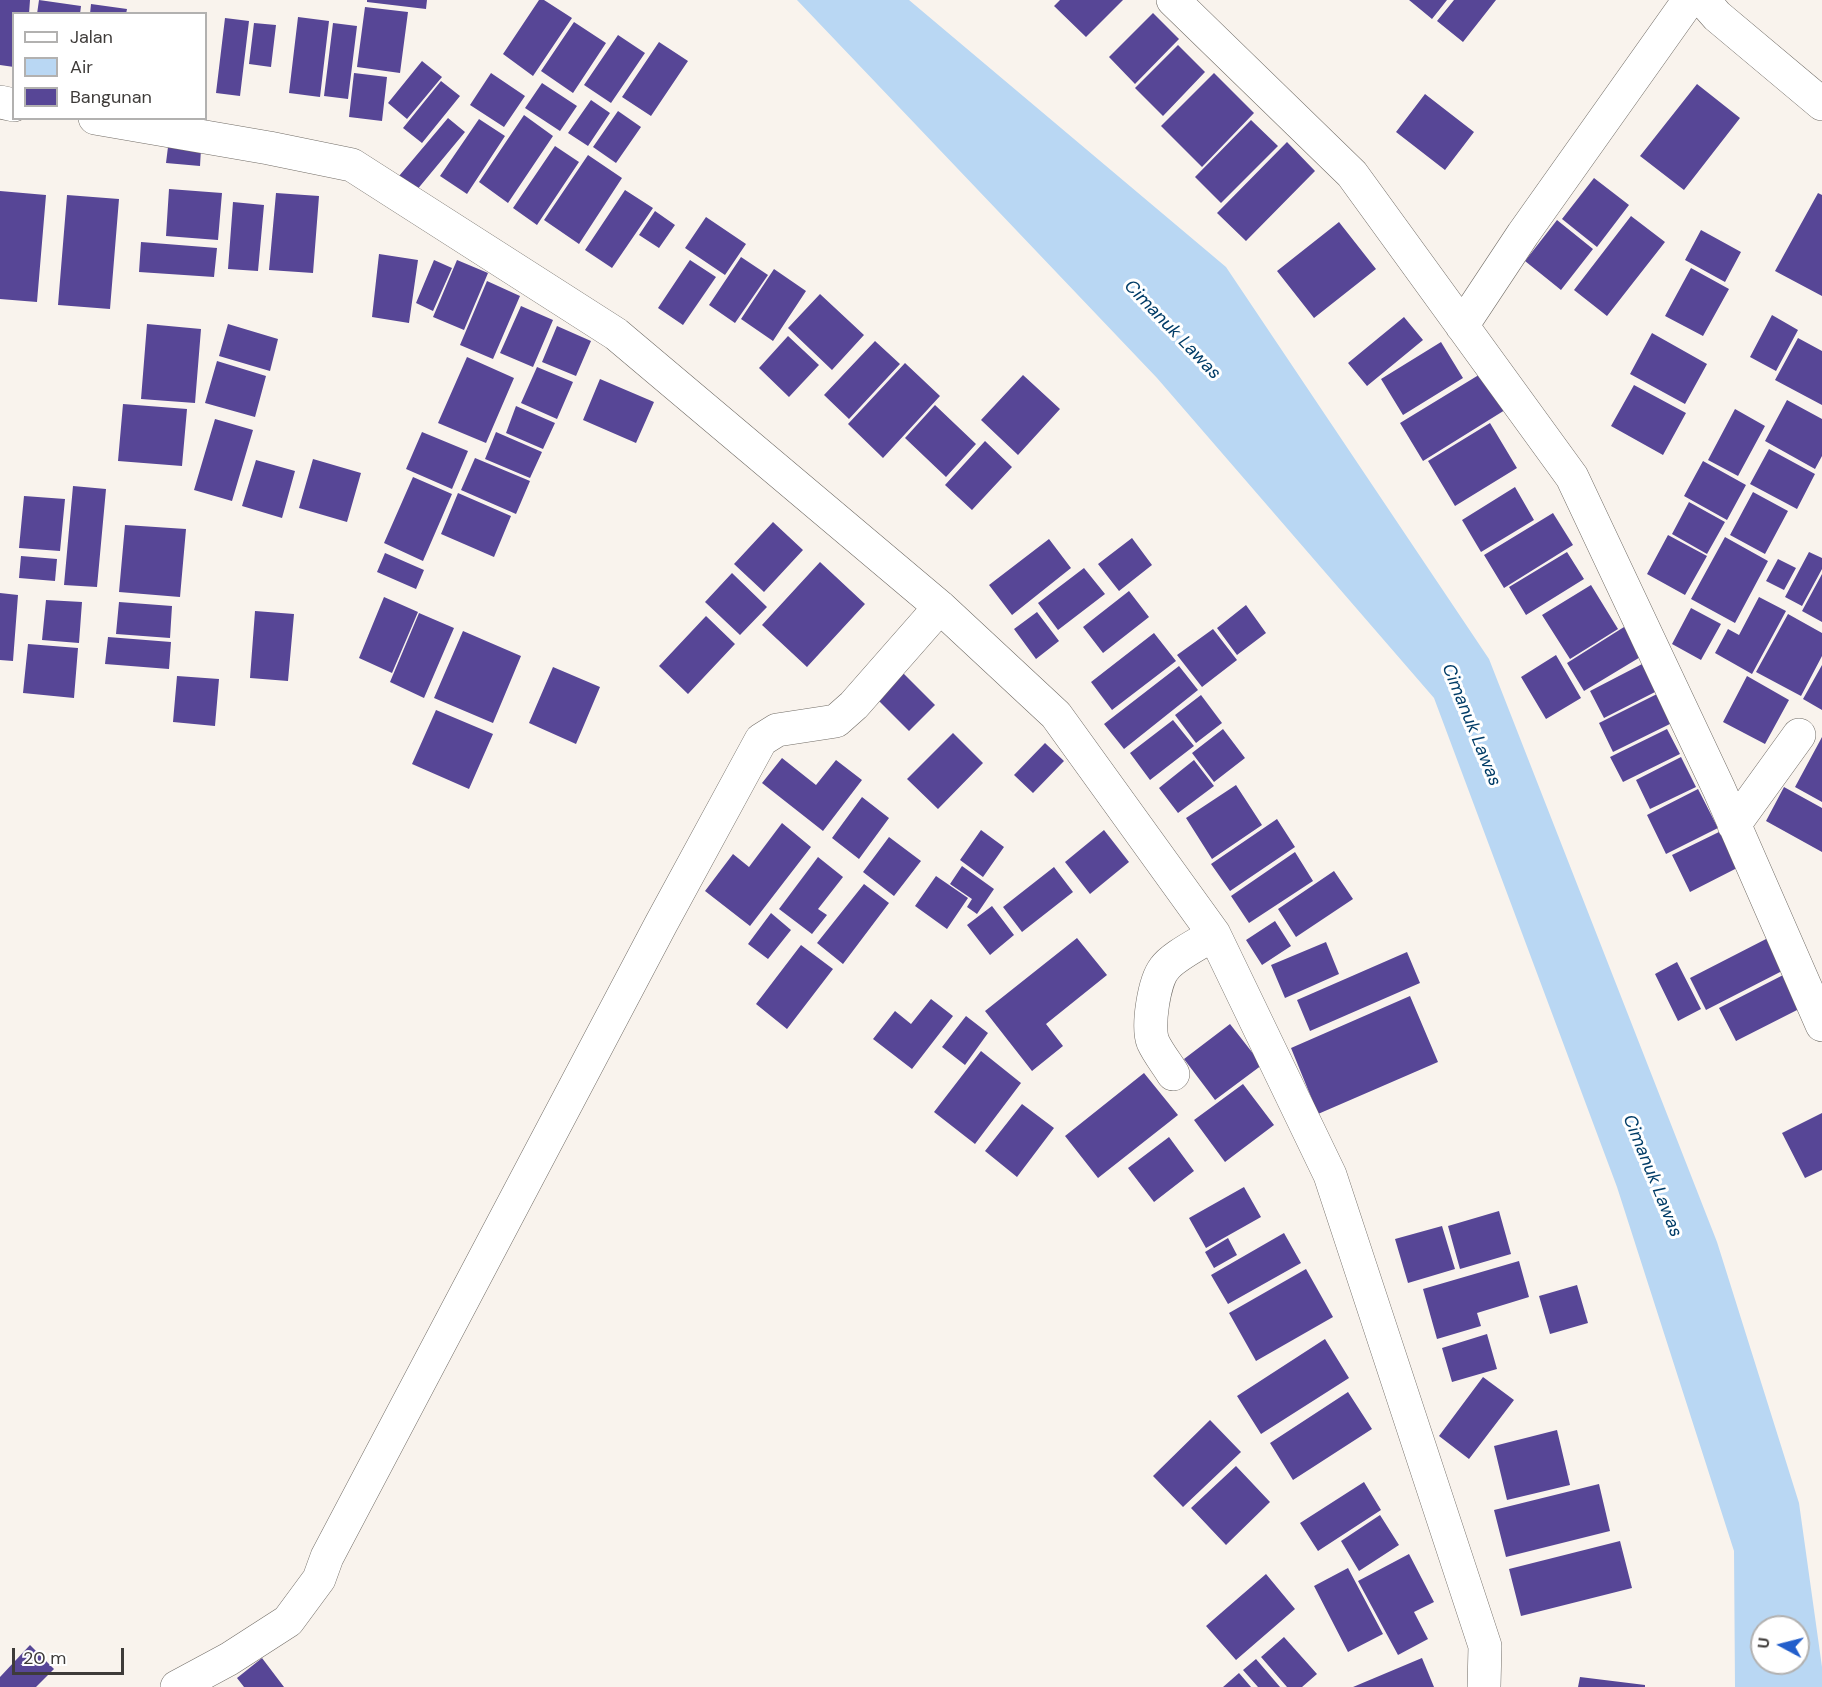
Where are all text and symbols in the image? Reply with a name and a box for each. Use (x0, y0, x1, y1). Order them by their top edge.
legend (12, 12, 207, 120)
text: Jalan (70, 25, 113, 49)
text: Air (70, 55, 93, 79)
text: Bangunan (70, 85, 152, 109)
water label: Cimanuk Lawas (1119, 276, 1225, 384)
water label: Cimanuk Lawas (1437, 661, 1505, 789)
water label: Cimanuk Lawas (1618, 1112, 1686, 1240)
north arrow (1750, 1615, 1810, 1675)
scale bar (15, 1636, 128, 1674)
text: U (1753, 1636, 1775, 1650)
text: 20 m (23, 1646, 66, 1670)

